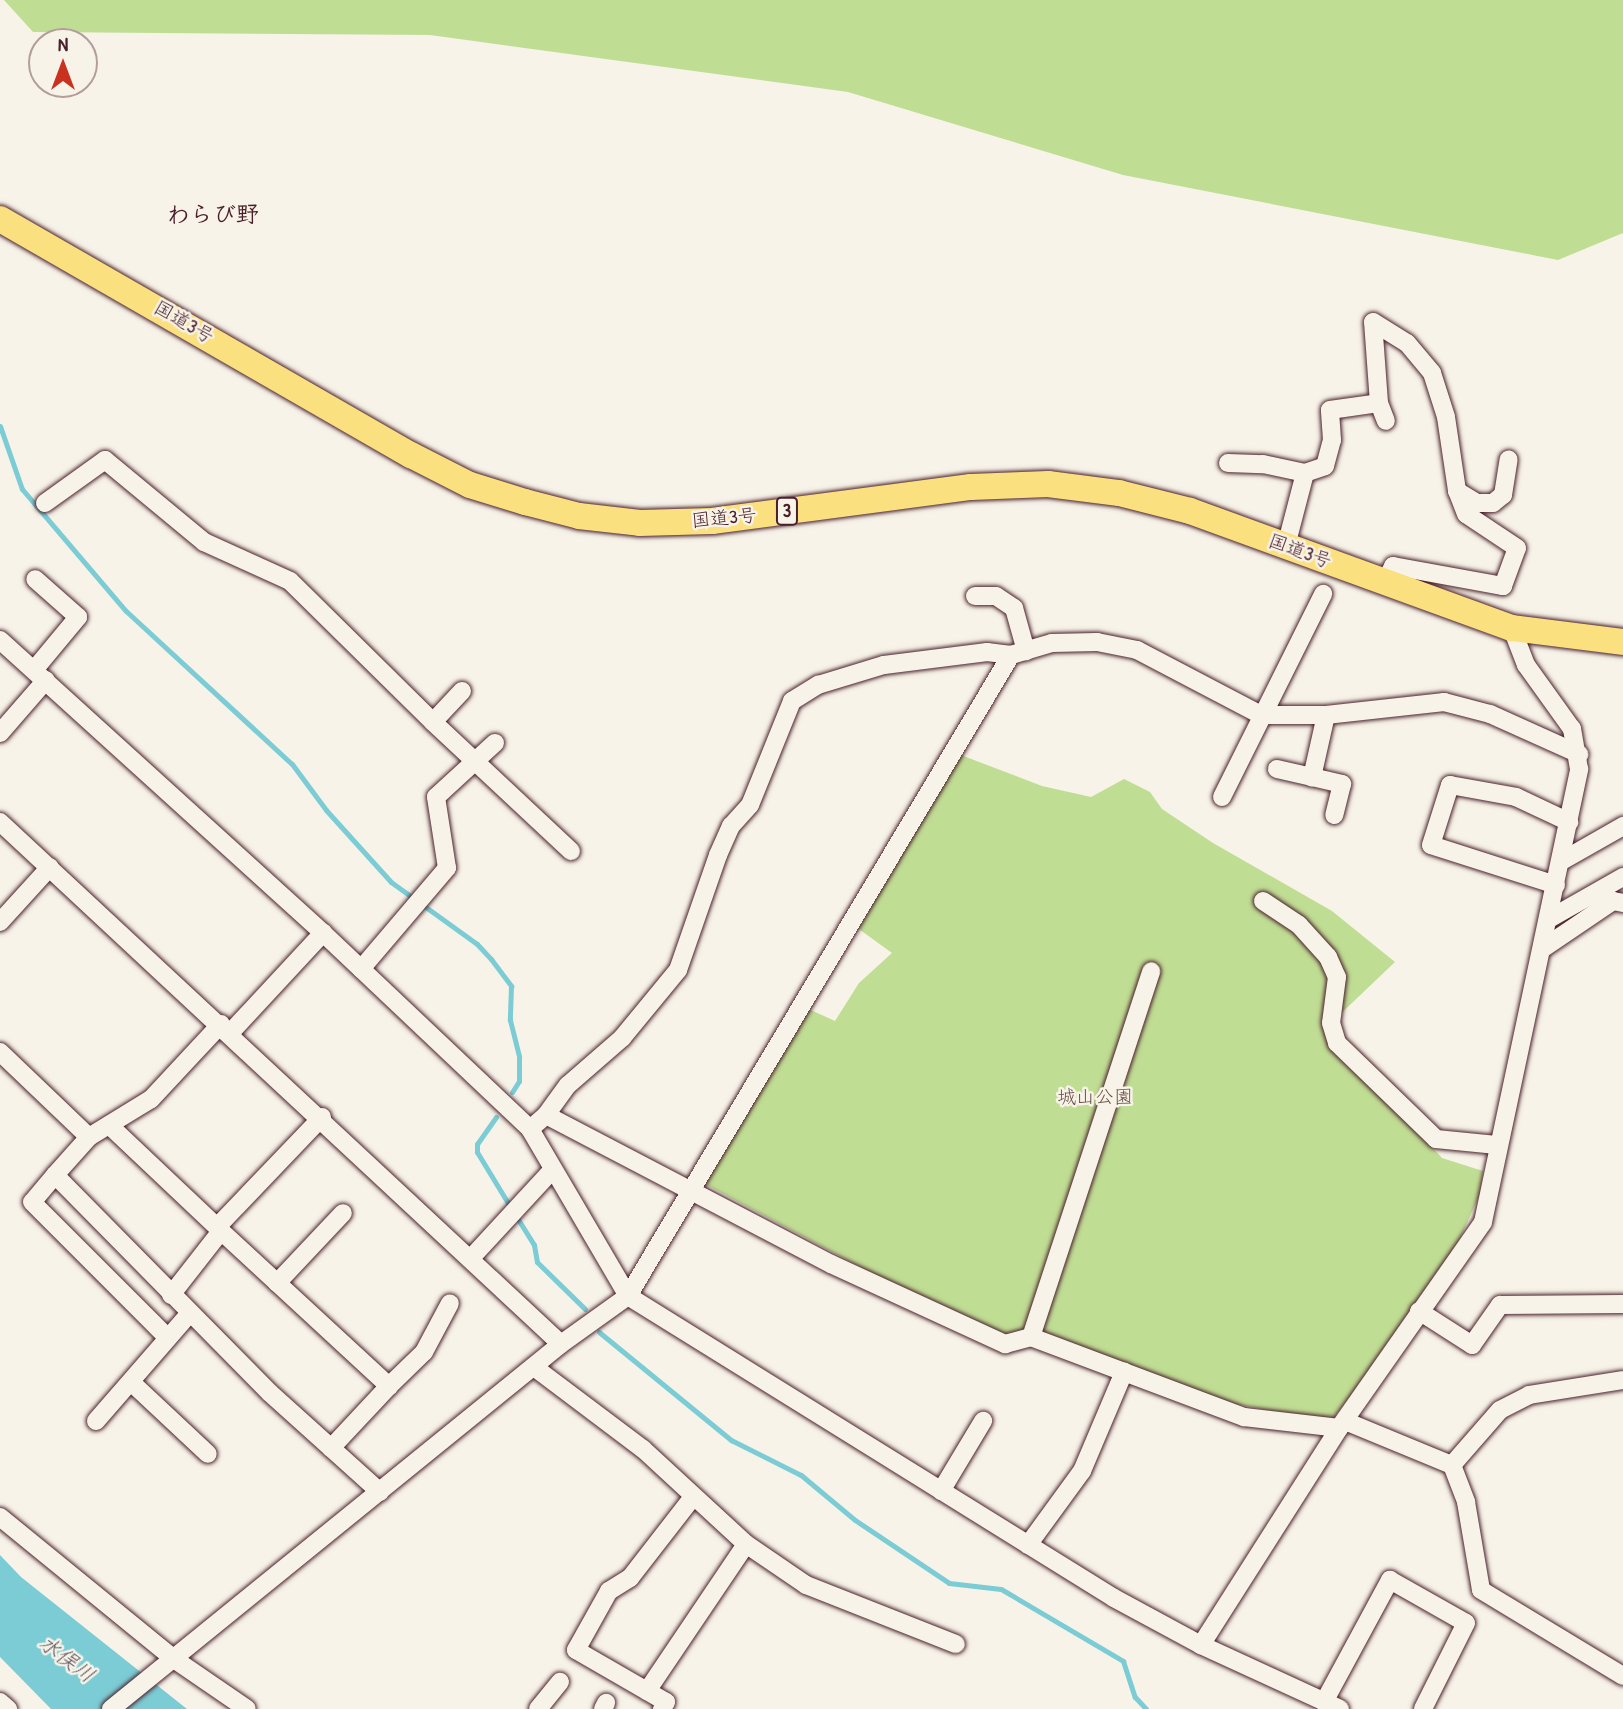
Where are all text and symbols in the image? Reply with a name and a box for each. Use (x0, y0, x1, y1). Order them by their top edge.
north arrow (28, 28, 98, 98)
text: N (58, 31, 68, 57)
district label: わらび野 (167, 200, 259, 228)
street label: 国道3号 (150, 296, 218, 348)
road number: 3 (775, 496, 799, 526)
street label: 国道3号 (690, 504, 758, 532)
street label: 国道3号 (1265, 529, 1335, 573)
park label: 城山公園 (1057, 1086, 1133, 1108)
water label: 水俣川 (34, 1630, 100, 1688)

